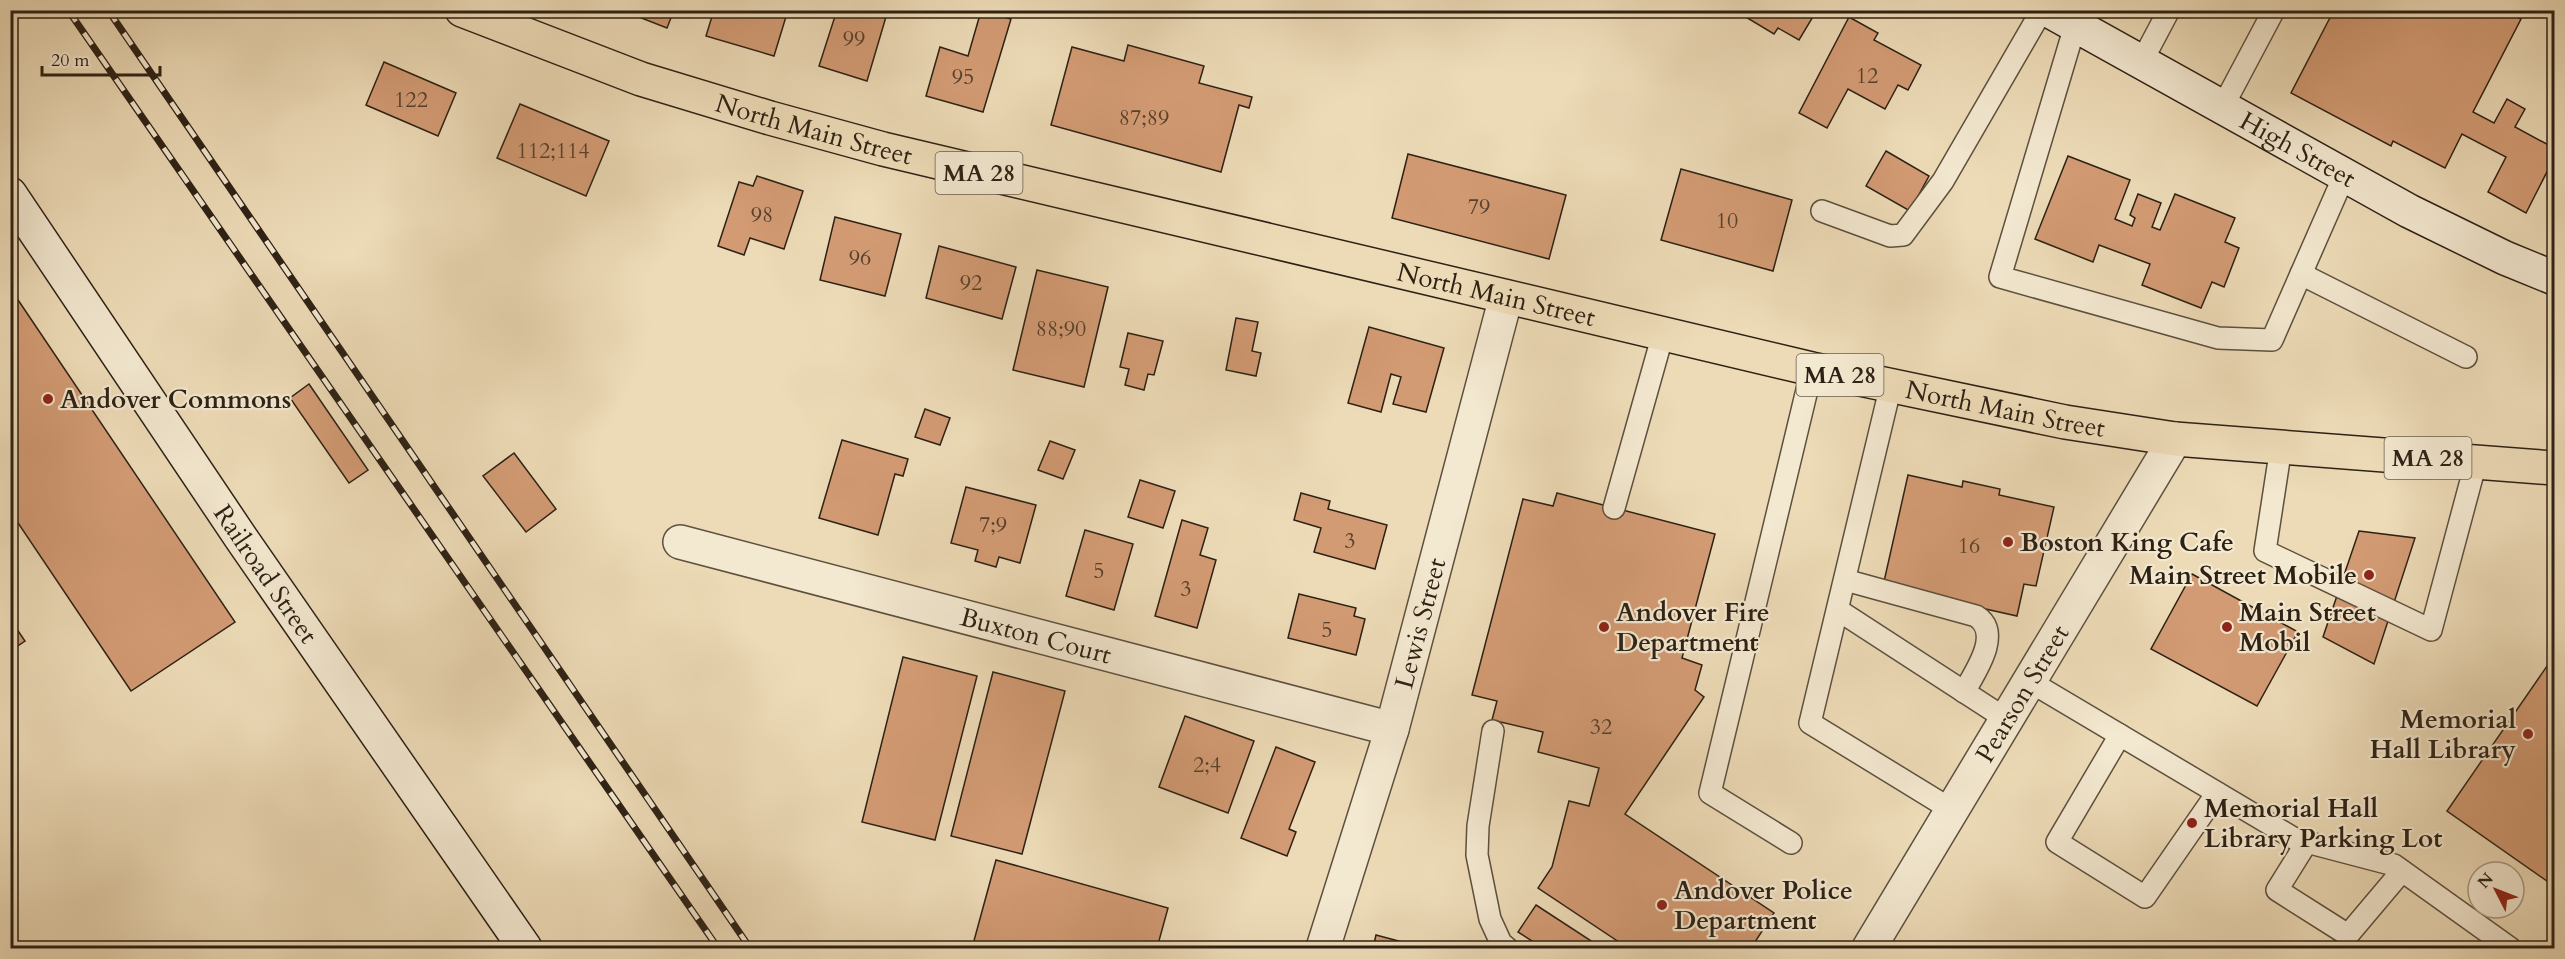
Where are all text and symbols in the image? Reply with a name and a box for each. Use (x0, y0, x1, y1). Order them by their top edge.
house number: 99 (843, 24, 865, 54)
scale bar (42, 39, 160, 77)
text: 20 m (51, 48, 90, 73)
house number: 12 (1856, 61, 1878, 91)
house number: 95 (952, 62, 974, 92)
house number: 122 (394, 85, 428, 115)
street label: North Main Street (711, 86, 916, 173)
house number: 87;89 (1119, 103, 1169, 133)
street label: High Street (2233, 103, 2362, 196)
house number: 112;114 (516, 136, 590, 166)
road number: MA 28 (936, 152, 1022, 194)
house number: 79 (1468, 192, 1490, 222)
house number: 98 (751, 200, 773, 230)
house number: 10 (1716, 206, 1738, 236)
house number: 96 (849, 243, 871, 273)
street label: North Main Street (1394, 254, 1599, 335)
house number: 92 (960, 268, 982, 298)
house number: 88;90 (1036, 314, 1086, 344)
road number: MA 28 (1796, 354, 1884, 396)
street label: North Main Street (1902, 372, 2107, 446)
place label: Andover Commons (60, 382, 291, 417)
marker: Andover Commons (41, 392, 55, 406)
road number: MA 28 (2384, 437, 2472, 479)
street label: Railroad Street (205, 498, 326, 650)
house number: 7;9 (979, 510, 1007, 540)
place label: Boston King Cafe (2020, 525, 2234, 560)
house number: 3 (1344, 526, 1356, 556)
house number: 16 (1958, 531, 1980, 561)
marker: Boston King Cafe (2001, 535, 2015, 549)
street label: Lewis Street (1386, 554, 1454, 693)
house number: 5 (1093, 556, 1105, 586)
place label: Main Street Mobile (2129, 558, 2357, 593)
marker: Main Street Mobile (2362, 568, 2376, 582)
house number: 3 (1180, 574, 1192, 604)
place label: Andover Fire Department (1616, 595, 1770, 660)
place label: Main Street Mobil (2239, 595, 2376, 660)
street label: Buxton Court (956, 599, 1115, 673)
house number: 5 (1321, 615, 1333, 645)
street label: Pearson Street (1968, 618, 2077, 769)
marker: Andover Fire Department (1597, 620, 1611, 634)
marker: Main Street Mobil (2220, 620, 2234, 634)
place label: Memorial Hall Library (2370, 702, 2516, 767)
house number: 32 (1590, 712, 1612, 742)
marker: Memorial Hall Library (2521, 727, 2535, 741)
house number: 2;4 (1193, 750, 1221, 780)
place label: Memorial Hall Library Parking Lot (2204, 791, 2442, 856)
marker: Memorial Hall Library Parking Lot (2185, 816, 2199, 830)
north arrow (2466, 860, 2526, 920)
text: N (2473, 868, 2498, 893)
place label: Andover Police Department (1674, 873, 1853, 938)
marker: Andover Police Department (1655, 898, 1669, 912)

